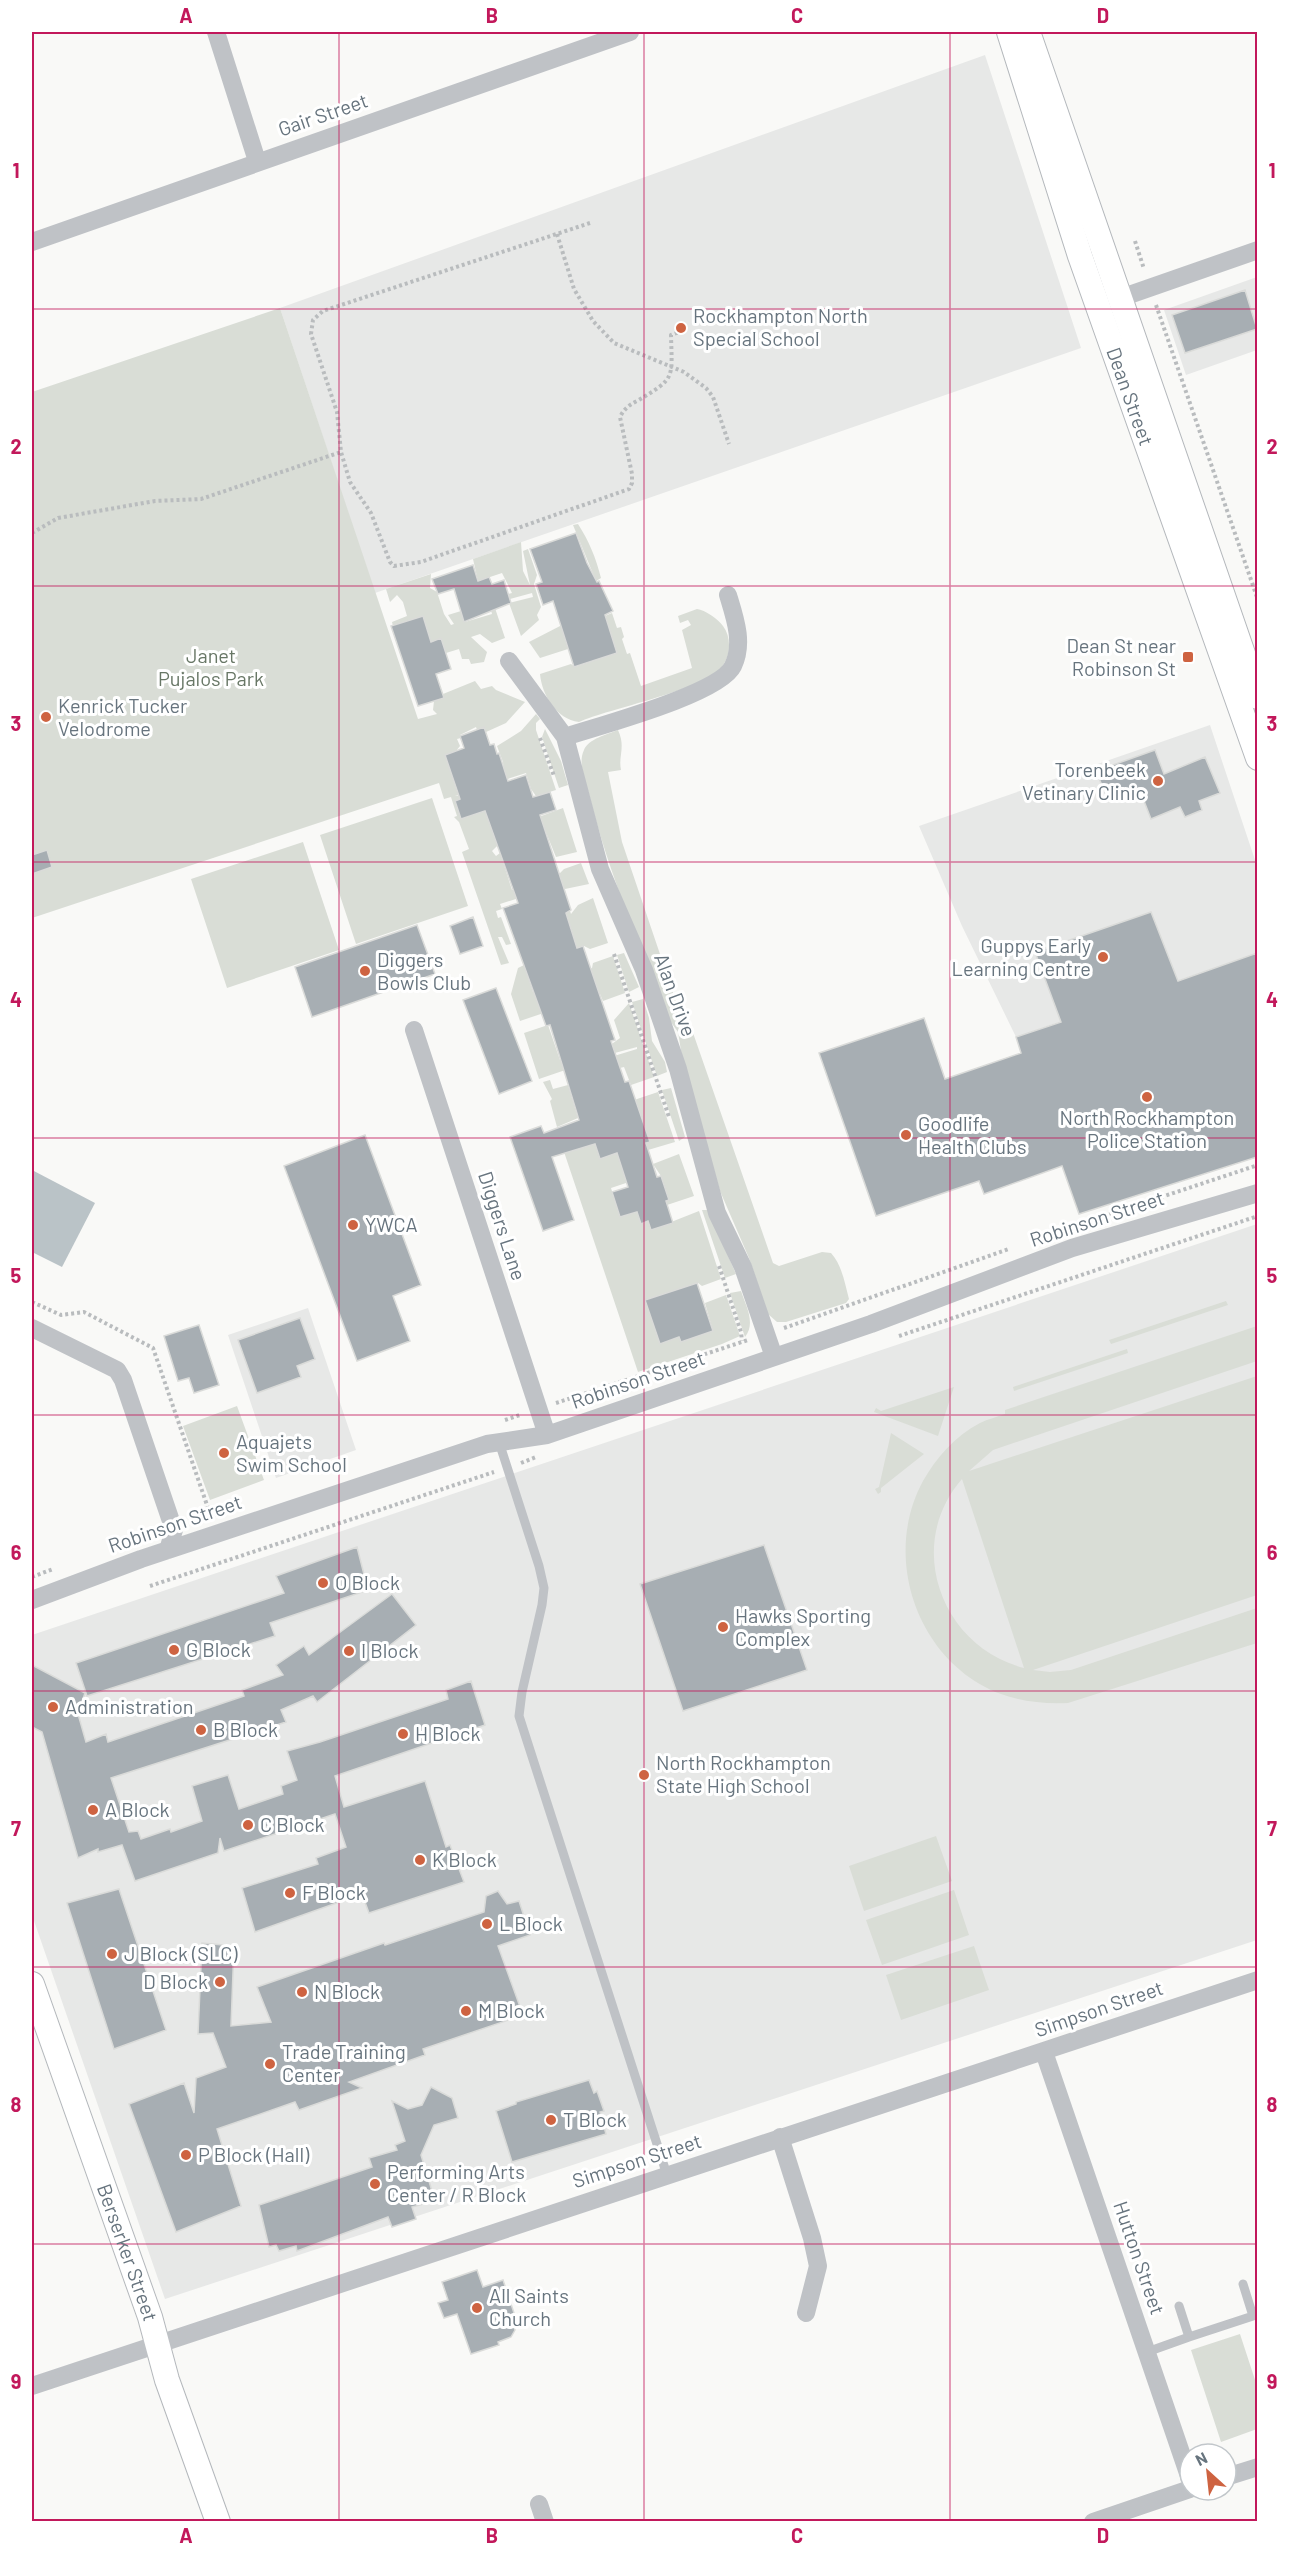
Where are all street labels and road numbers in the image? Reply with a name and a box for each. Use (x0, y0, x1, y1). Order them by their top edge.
street label: Gair Street (275, 88, 371, 141)
street label: Dean Street (1102, 344, 1159, 448)
street label: Alan Drive (650, 950, 702, 1039)
street label: Diggers Lane (474, 1168, 532, 1283)
street label: Robinson Street (1027, 1185, 1167, 1251)
street label: Robinson Street (568, 1345, 708, 1413)
street label: Robinson Street (105, 1489, 245, 1557)
street label: Simpson Street (1031, 1975, 1166, 2041)
street label: Simpson Street (569, 2128, 704, 2192)
street label: Berserker Street (93, 2180, 164, 2324)
street label: Hutton Street (1109, 2198, 1171, 2318)

